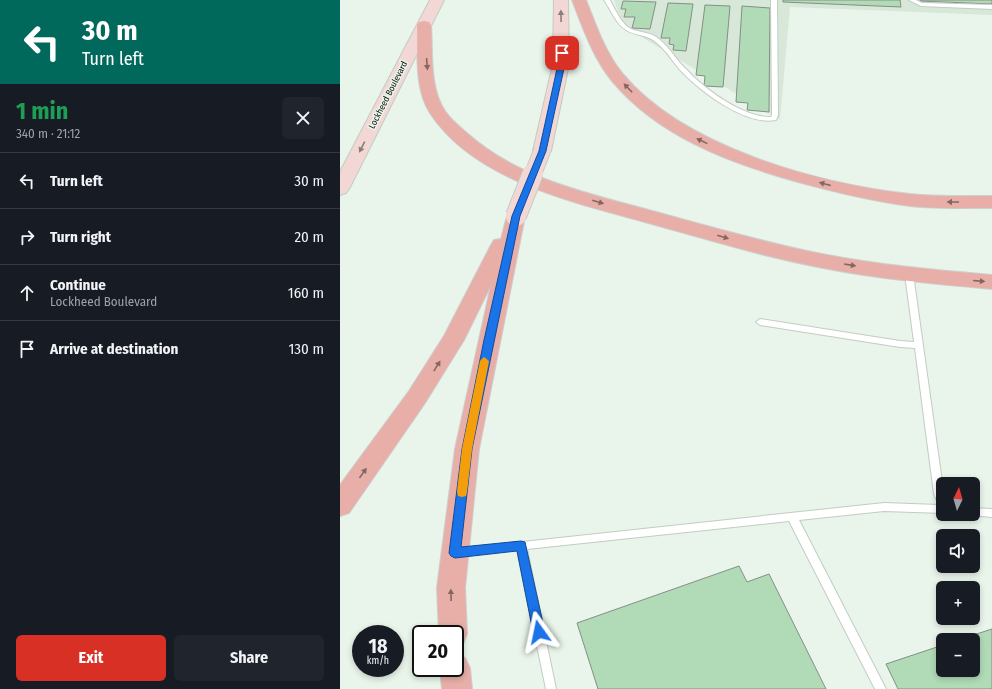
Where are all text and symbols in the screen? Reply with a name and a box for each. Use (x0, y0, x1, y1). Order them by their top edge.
one-way arrow (558, 9, 564, 22)
text: 30 m (82, 14, 138, 47)
icon: left (16, 16, 68, 68)
pin (545, 36, 579, 70)
icon: arrive (551, 42, 573, 64)
text: Turn left (82, 48, 144, 70)
one-way arrow (423, 58, 430, 70)
street label: Lockheed Boulevard (367, 60, 409, 130)
one-way arrow (623, 83, 632, 93)
text: 1 min (16, 97, 68, 125)
button: close (282, 97, 324, 139)
text: 340 m · 21:12 (16, 126, 80, 141)
one-way arrow (696, 138, 708, 145)
one-way arrow (358, 142, 365, 153)
icon: left (16, 170, 38, 192)
text: Turn left (50, 172, 103, 190)
text: 30 m (294, 172, 324, 190)
one-way arrow (818, 180, 831, 186)
one-way arrow (592, 199, 604, 205)
one-way arrow (946, 199, 959, 205)
icon: right (16, 226, 38, 248)
text: Turn right (50, 228, 111, 246)
text: 20 m (295, 228, 324, 246)
one-way arrow (717, 234, 729, 240)
one-way arrow (844, 262, 856, 268)
text: Continue (50, 276, 106, 294)
one-way arrow (973, 278, 985, 285)
icon: ahead (16, 282, 38, 304)
text: 160 m (288, 284, 324, 302)
text: Lockheed Boulevard (50, 294, 157, 309)
icon: arrive (16, 338, 38, 360)
text: Arrive at destination (50, 340, 178, 358)
text: 130 m (289, 340, 324, 358)
one-way arrow (433, 360, 440, 372)
one-way arrow (359, 468, 367, 478)
north arrow (936, 477, 980, 521)
map controls (936, 477, 980, 677)
button: sound (936, 529, 980, 573)
button: + (936, 581, 980, 625)
one-way arrow (448, 588, 454, 601)
position arrow (518, 611, 560, 653)
speed limit sign: 20 (412, 625, 464, 677)
button: − (936, 633, 980, 677)
text: 18 (368, 634, 388, 658)
button: Exit (16, 635, 166, 681)
button: Share (174, 635, 324, 681)
text: km/h (367, 655, 389, 667)

